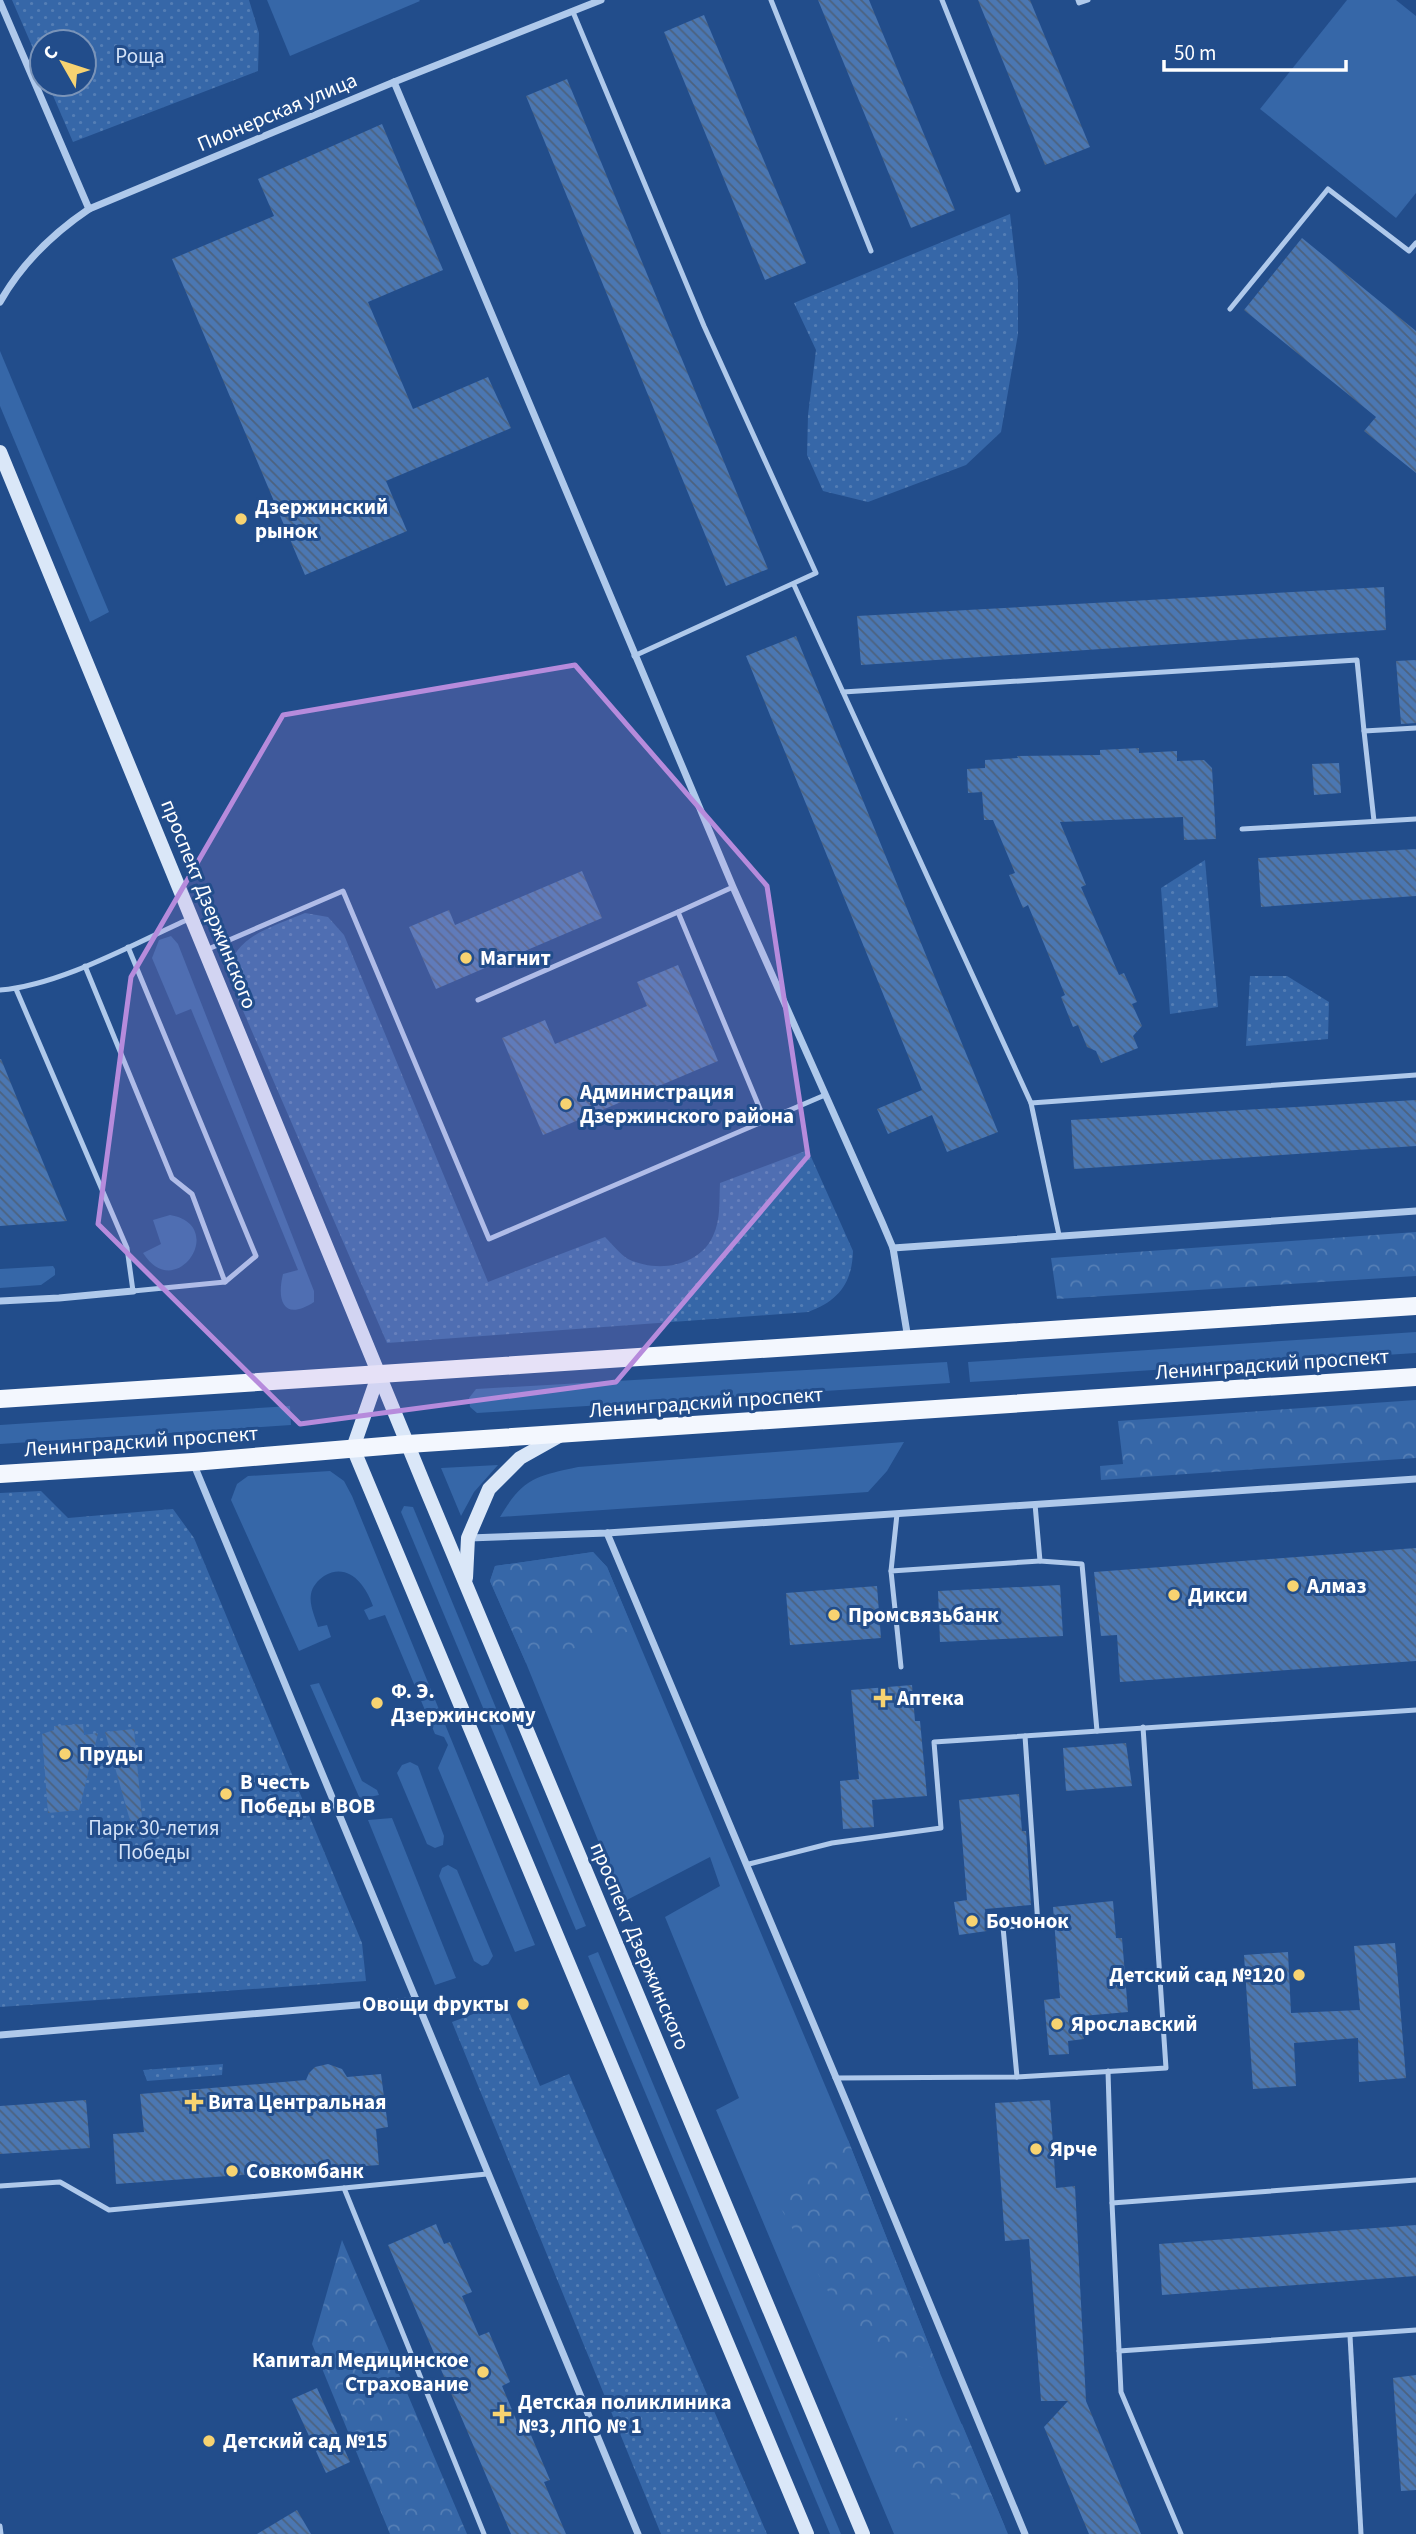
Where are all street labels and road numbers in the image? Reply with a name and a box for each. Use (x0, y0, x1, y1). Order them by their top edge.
street label: Пионерская улица (192, 65, 362, 159)
street label: проспект Дзержинского (153, 795, 265, 1013)
street label: Ленинградский проспект (1154, 1341, 1390, 1387)
street label: Ленинградский проспект (588, 1379, 824, 1425)
street label: Ленинградский проспект (23, 1418, 259, 1464)
street label: проспект Дзержинского (583, 1837, 697, 2055)

